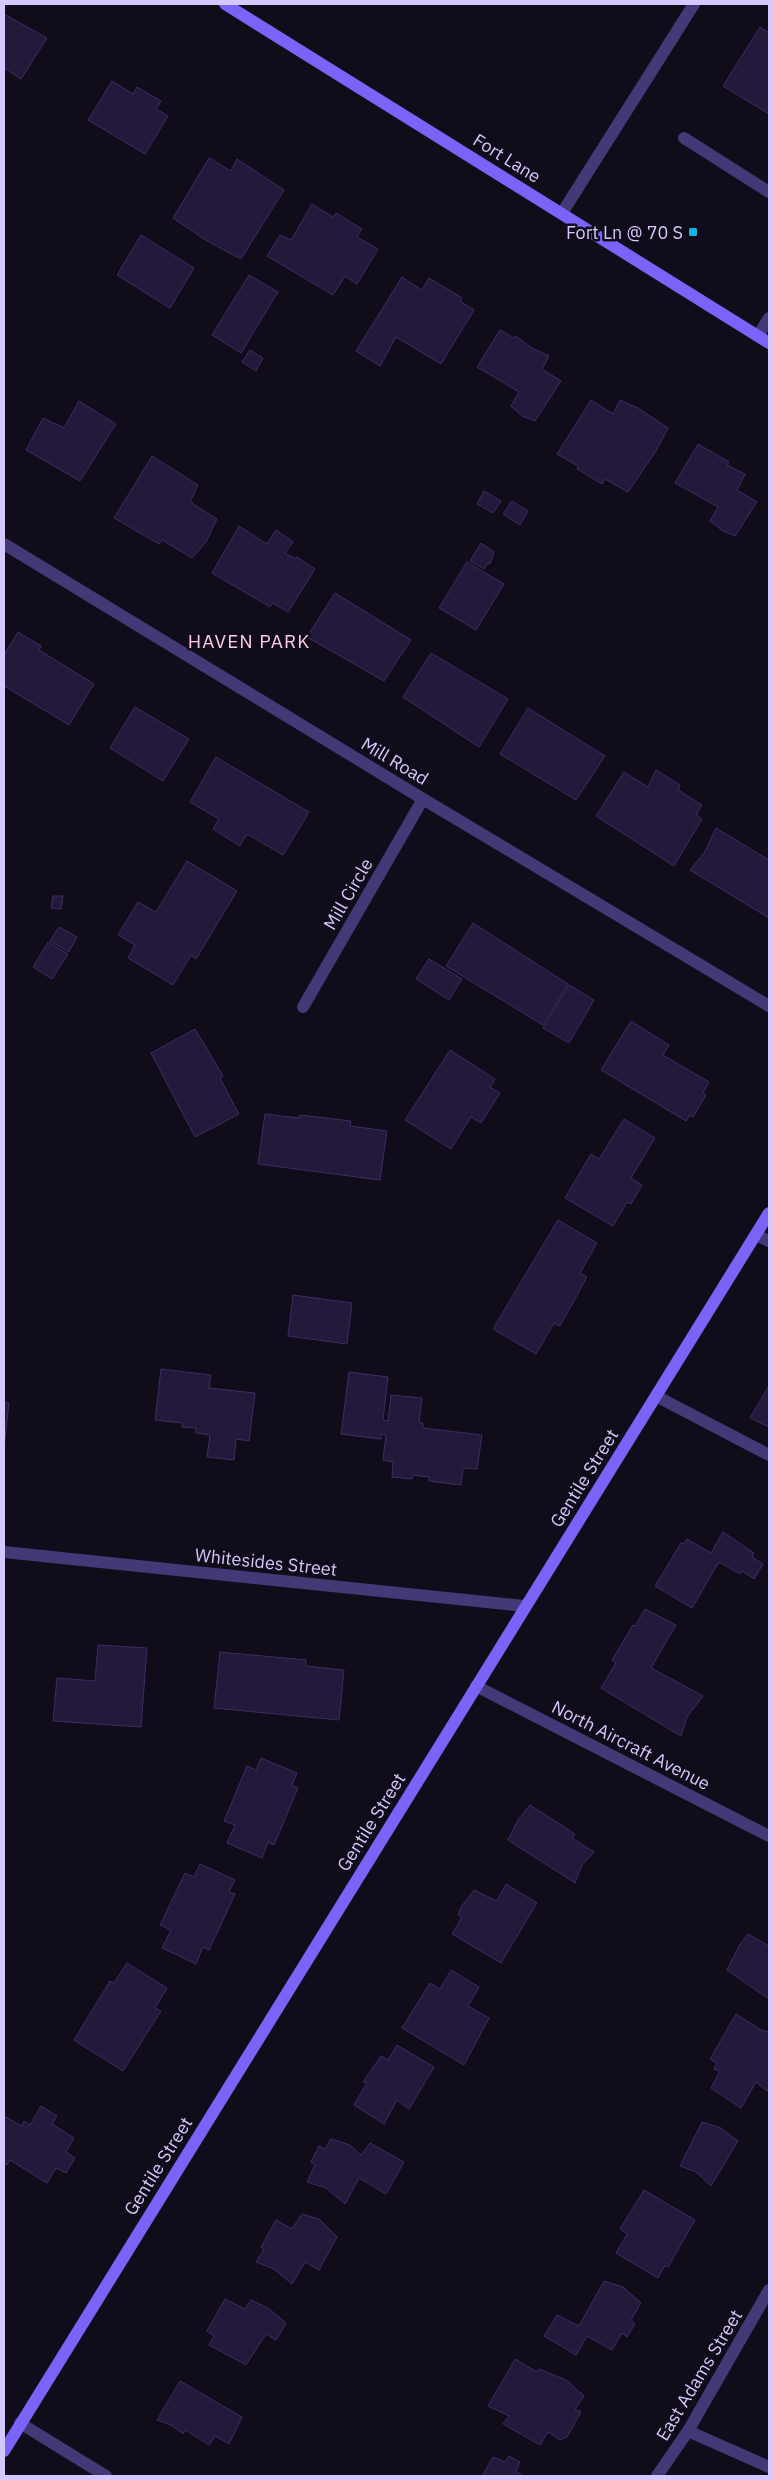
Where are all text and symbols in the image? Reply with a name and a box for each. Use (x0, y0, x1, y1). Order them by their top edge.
street label: Fort Lane (469, 128, 545, 188)
place label: Fort Ln @ 70 S (566, 221, 683, 244)
marker: Fort Ln @ 70 S (687, 226, 699, 238)
district label: HAVEN PARK (188, 629, 310, 653)
street label: Mill Road (357, 732, 433, 790)
street label: Mill Circle (318, 854, 378, 934)
street label: Gentile Street (545, 1424, 623, 1532)
street label: Whitesides Street (194, 1543, 338, 1581)
street label: North Aircraft Avenue (548, 1695, 714, 1795)
street label: Gentile Street (332, 1768, 410, 1876)
street label: Gentile Street (119, 2112, 197, 2220)
street label: East Adams Street (651, 2305, 747, 2445)

